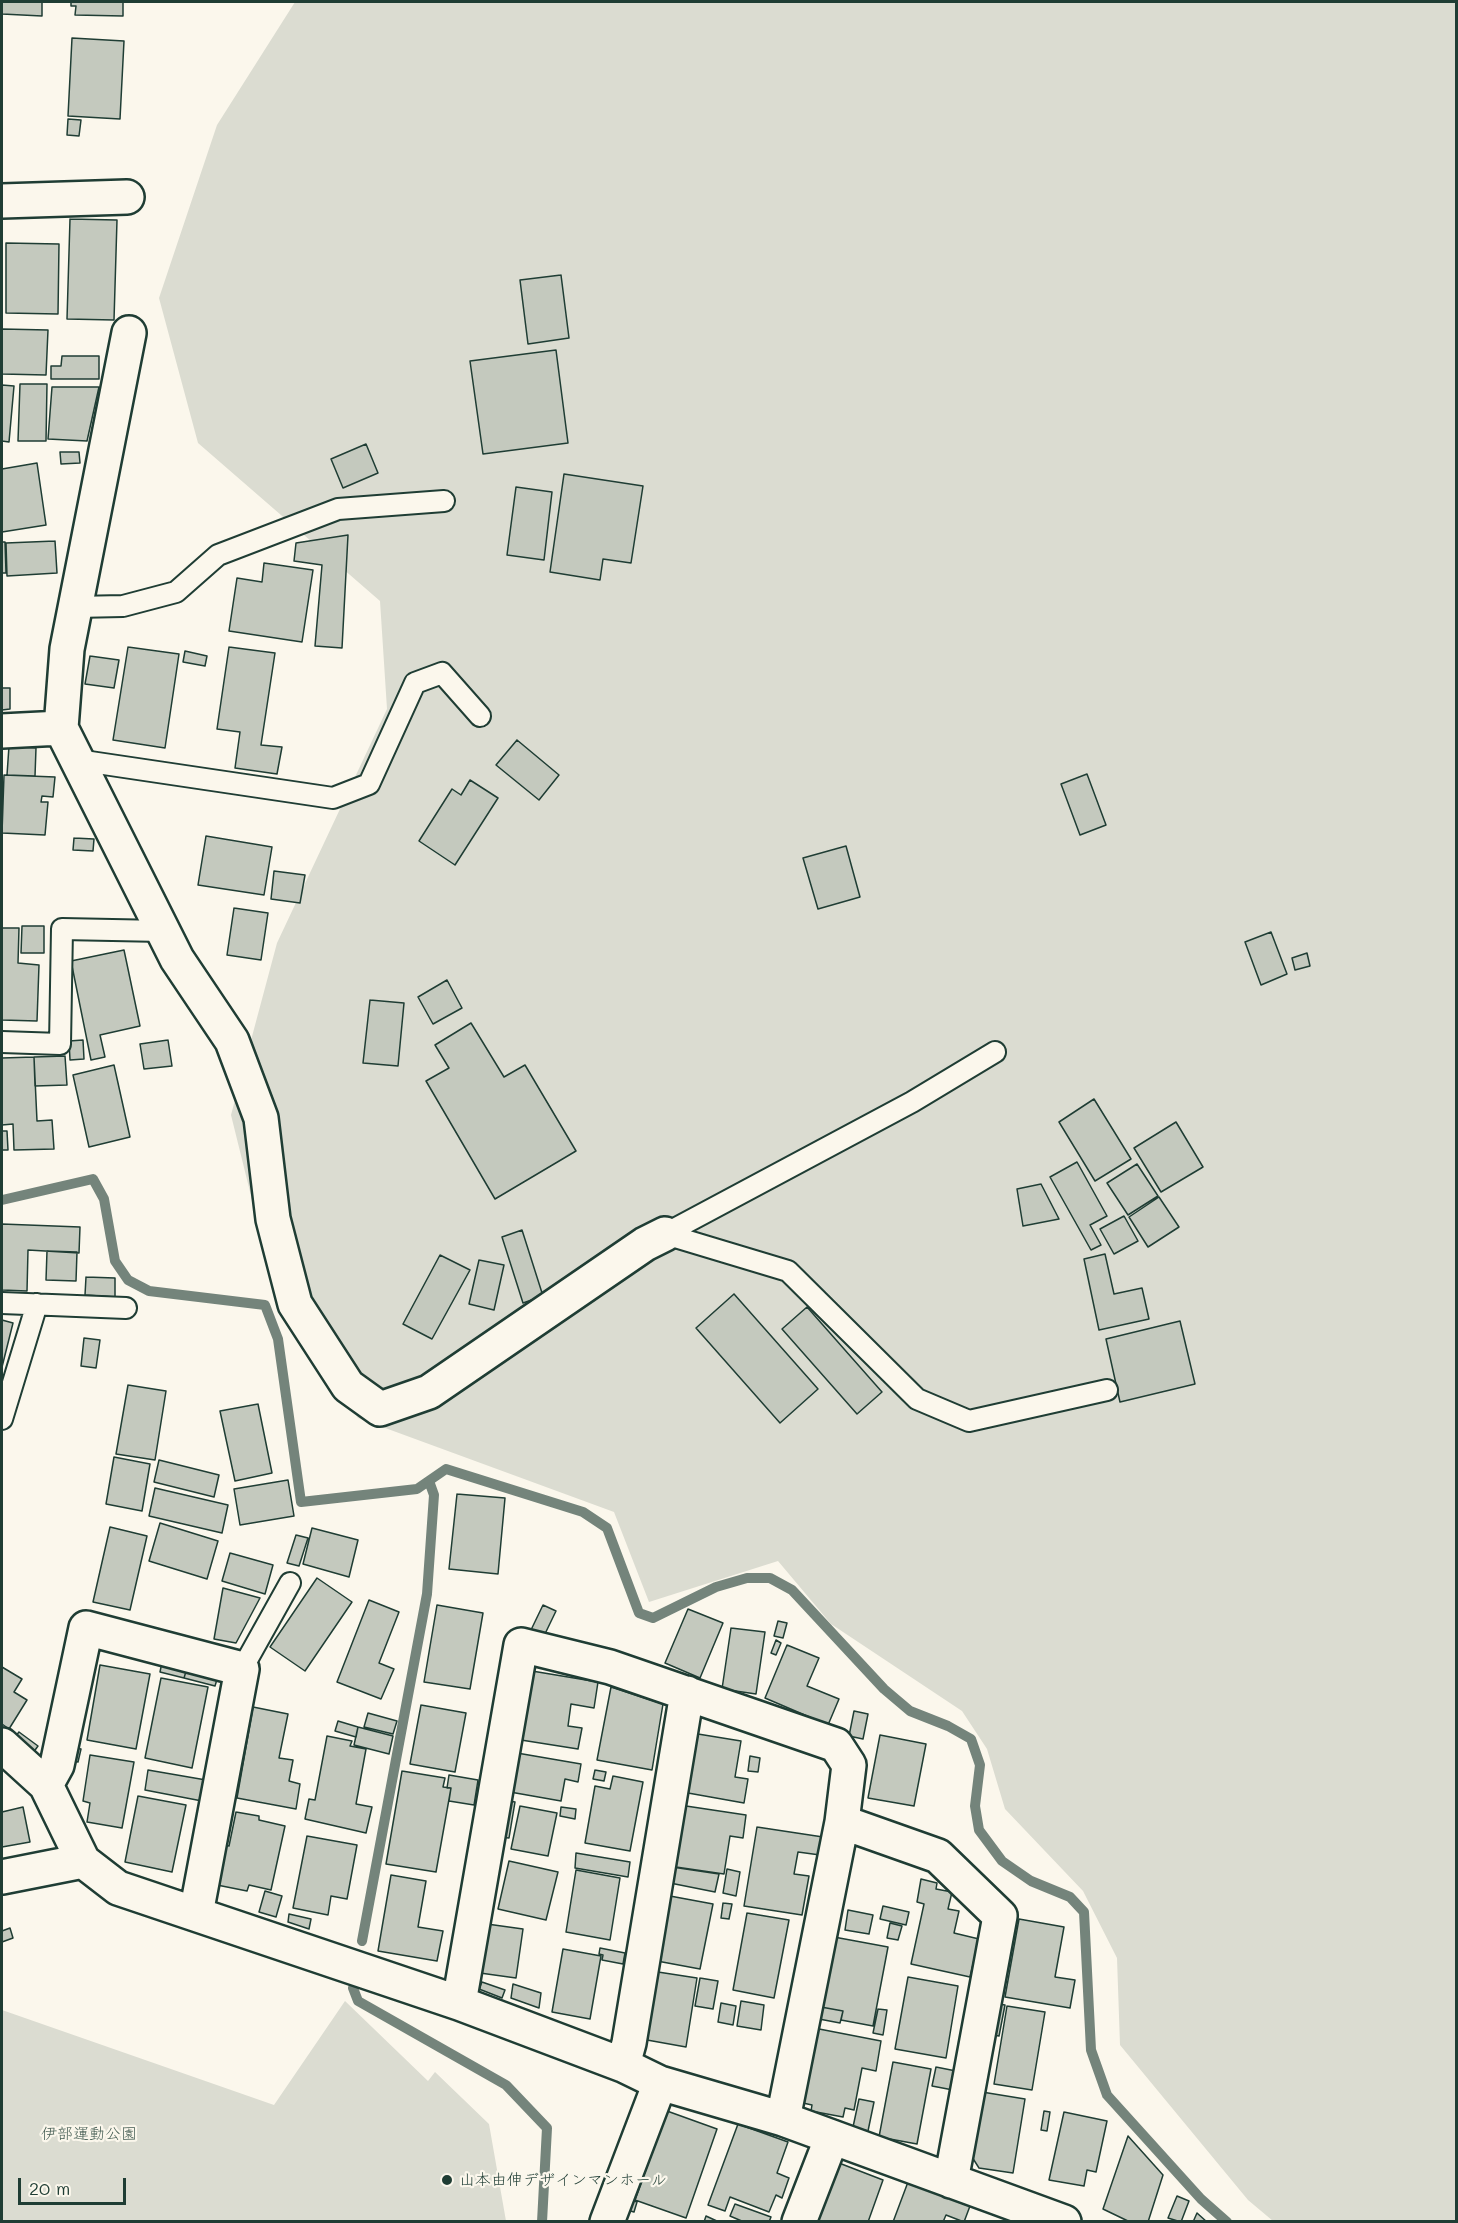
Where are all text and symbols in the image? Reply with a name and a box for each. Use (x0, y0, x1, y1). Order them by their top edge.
park label: 伊部運動公園 (41, 2124, 137, 2144)
scale bar (21, 2166, 129, 2204)
place label: 山本由伸デザインマンホール (459, 2170, 667, 2190)
marker: 山本由伸デザインマンホール (440, 2173, 454, 2187)
text: 20 m (29, 2176, 70, 2200)

